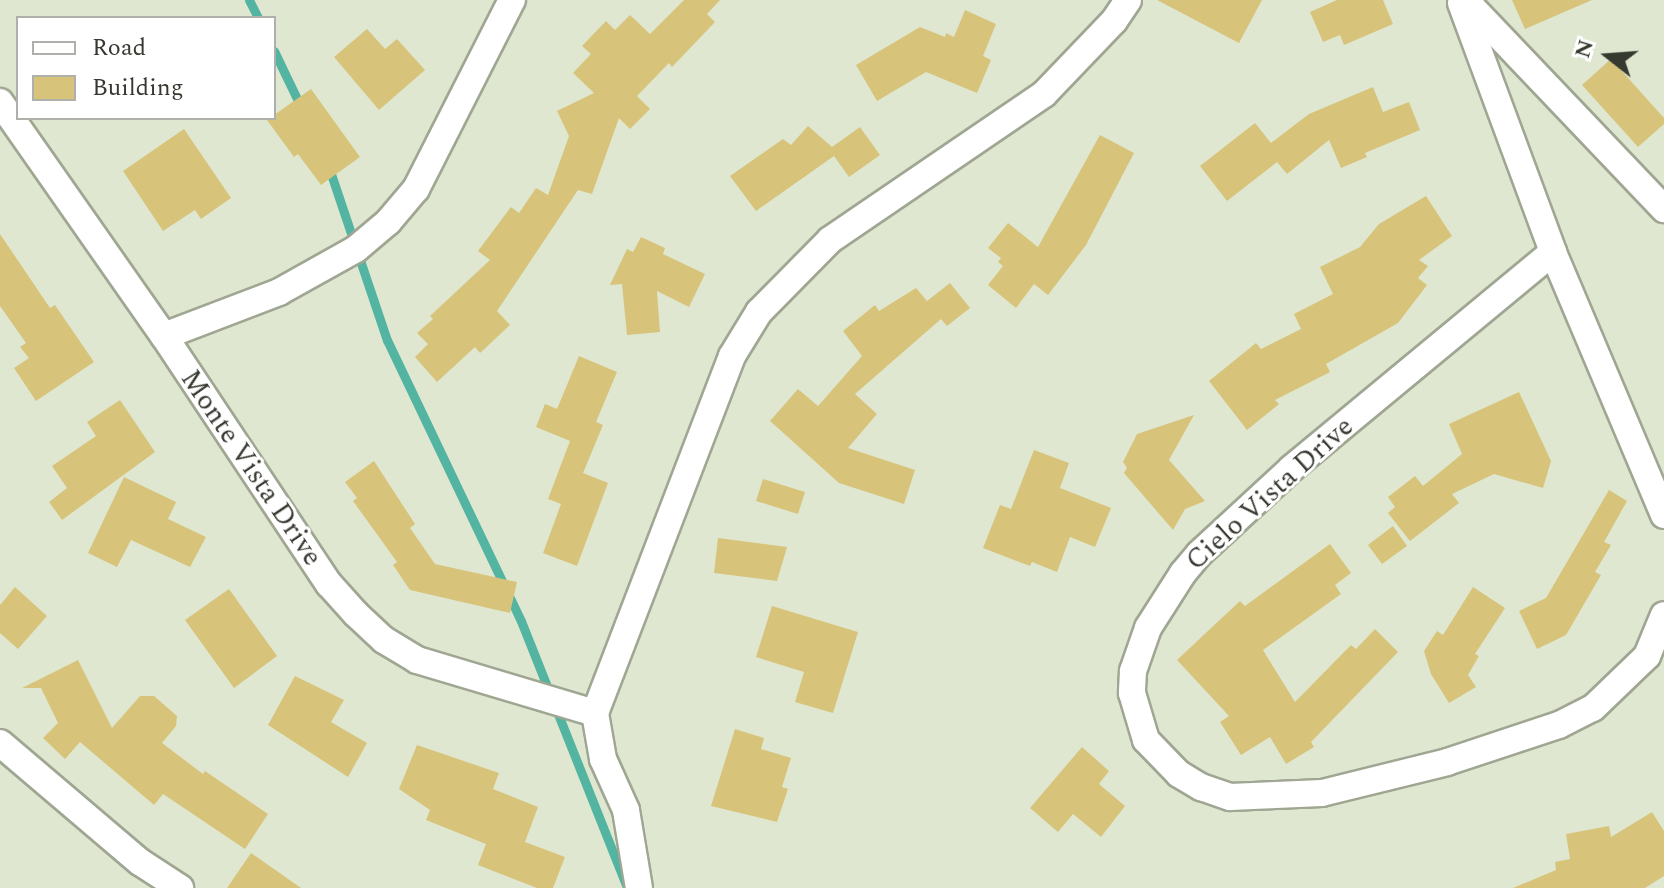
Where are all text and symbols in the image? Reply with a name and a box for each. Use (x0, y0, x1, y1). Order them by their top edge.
legend (16, 16, 276, 120)
north arrow (1568, 16, 1648, 96)
text: Road (92, 30, 146, 66)
text: N (1566, 35, 1603, 62)
text: Building (92, 70, 184, 106)
street label: Monte Vista Drive (173, 364, 329, 572)
street label: Cielo Vista Drive (1179, 410, 1361, 578)

